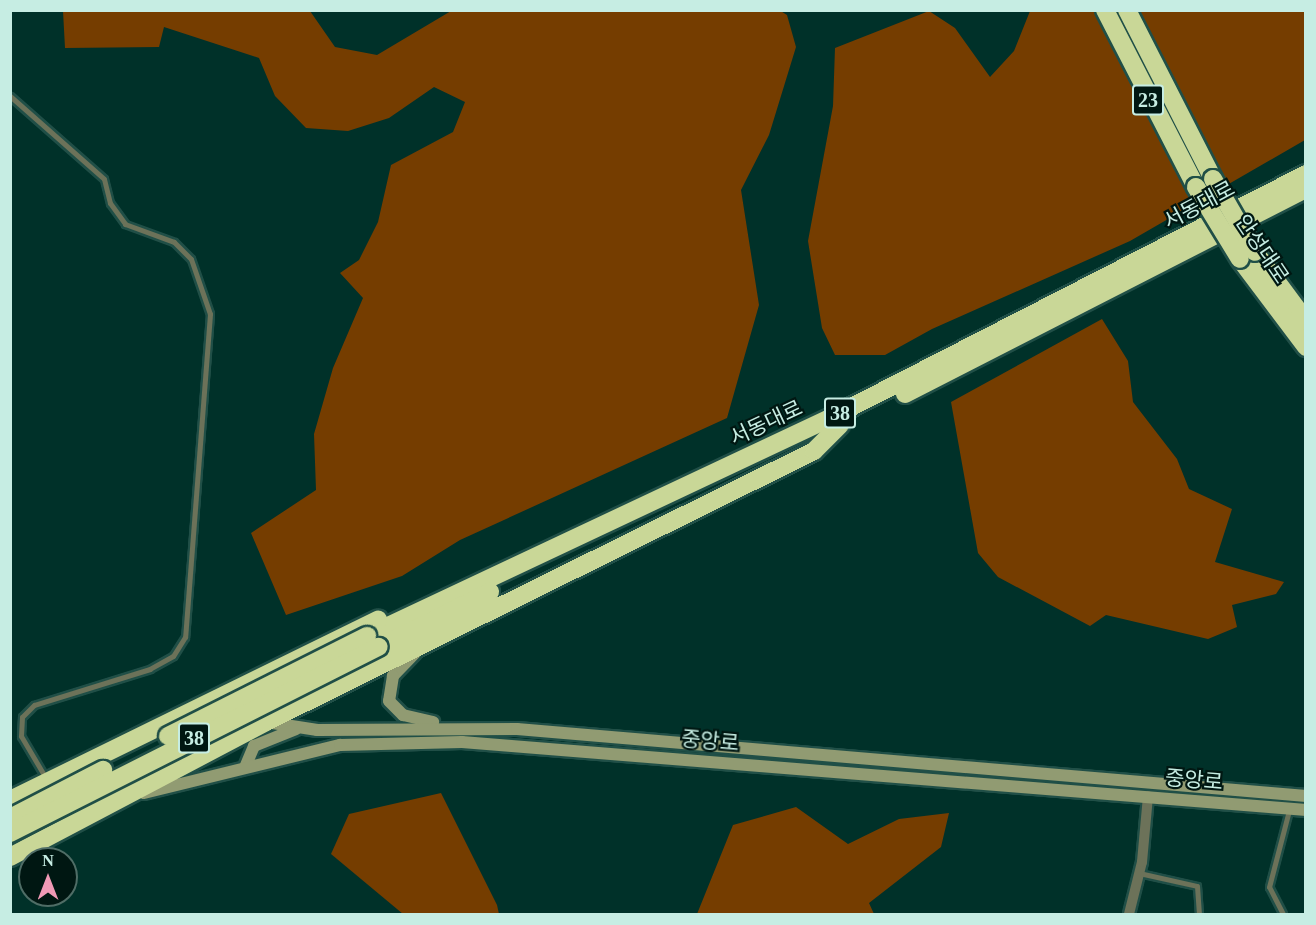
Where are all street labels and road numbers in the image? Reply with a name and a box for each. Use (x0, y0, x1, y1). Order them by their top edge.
road number: 23 (1132, 83, 1164, 117)
street label: 서동대로 (1159, 176, 1239, 234)
street label: 안성대로 (1230, 210, 1294, 288)
street label: 서동대로 (726, 395, 806, 451)
road number: 38 (824, 396, 856, 430)
road number: 38 (178, 721, 210, 755)
street label: 중앙로 (680, 726, 740, 756)
street label: 중앙로 (1164, 765, 1224, 795)

